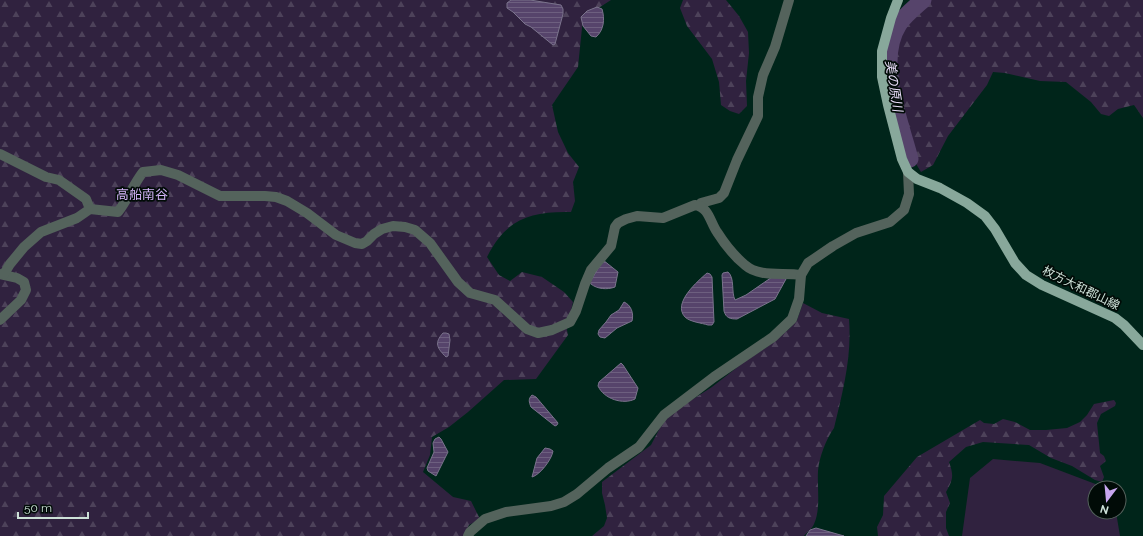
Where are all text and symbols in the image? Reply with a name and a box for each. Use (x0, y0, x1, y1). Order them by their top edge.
water label: 美の原川 (883, 59, 906, 115)
district label: 高船南谷 (116, 187, 168, 202)
street label: 枚方大和郡山線 (1040, 263, 1122, 313)
north arrow (1087, 480, 1127, 520)
scale bar (18, 494, 88, 520)
text: 50 m (24, 501, 52, 515)
text: N (1099, 502, 1110, 517)

